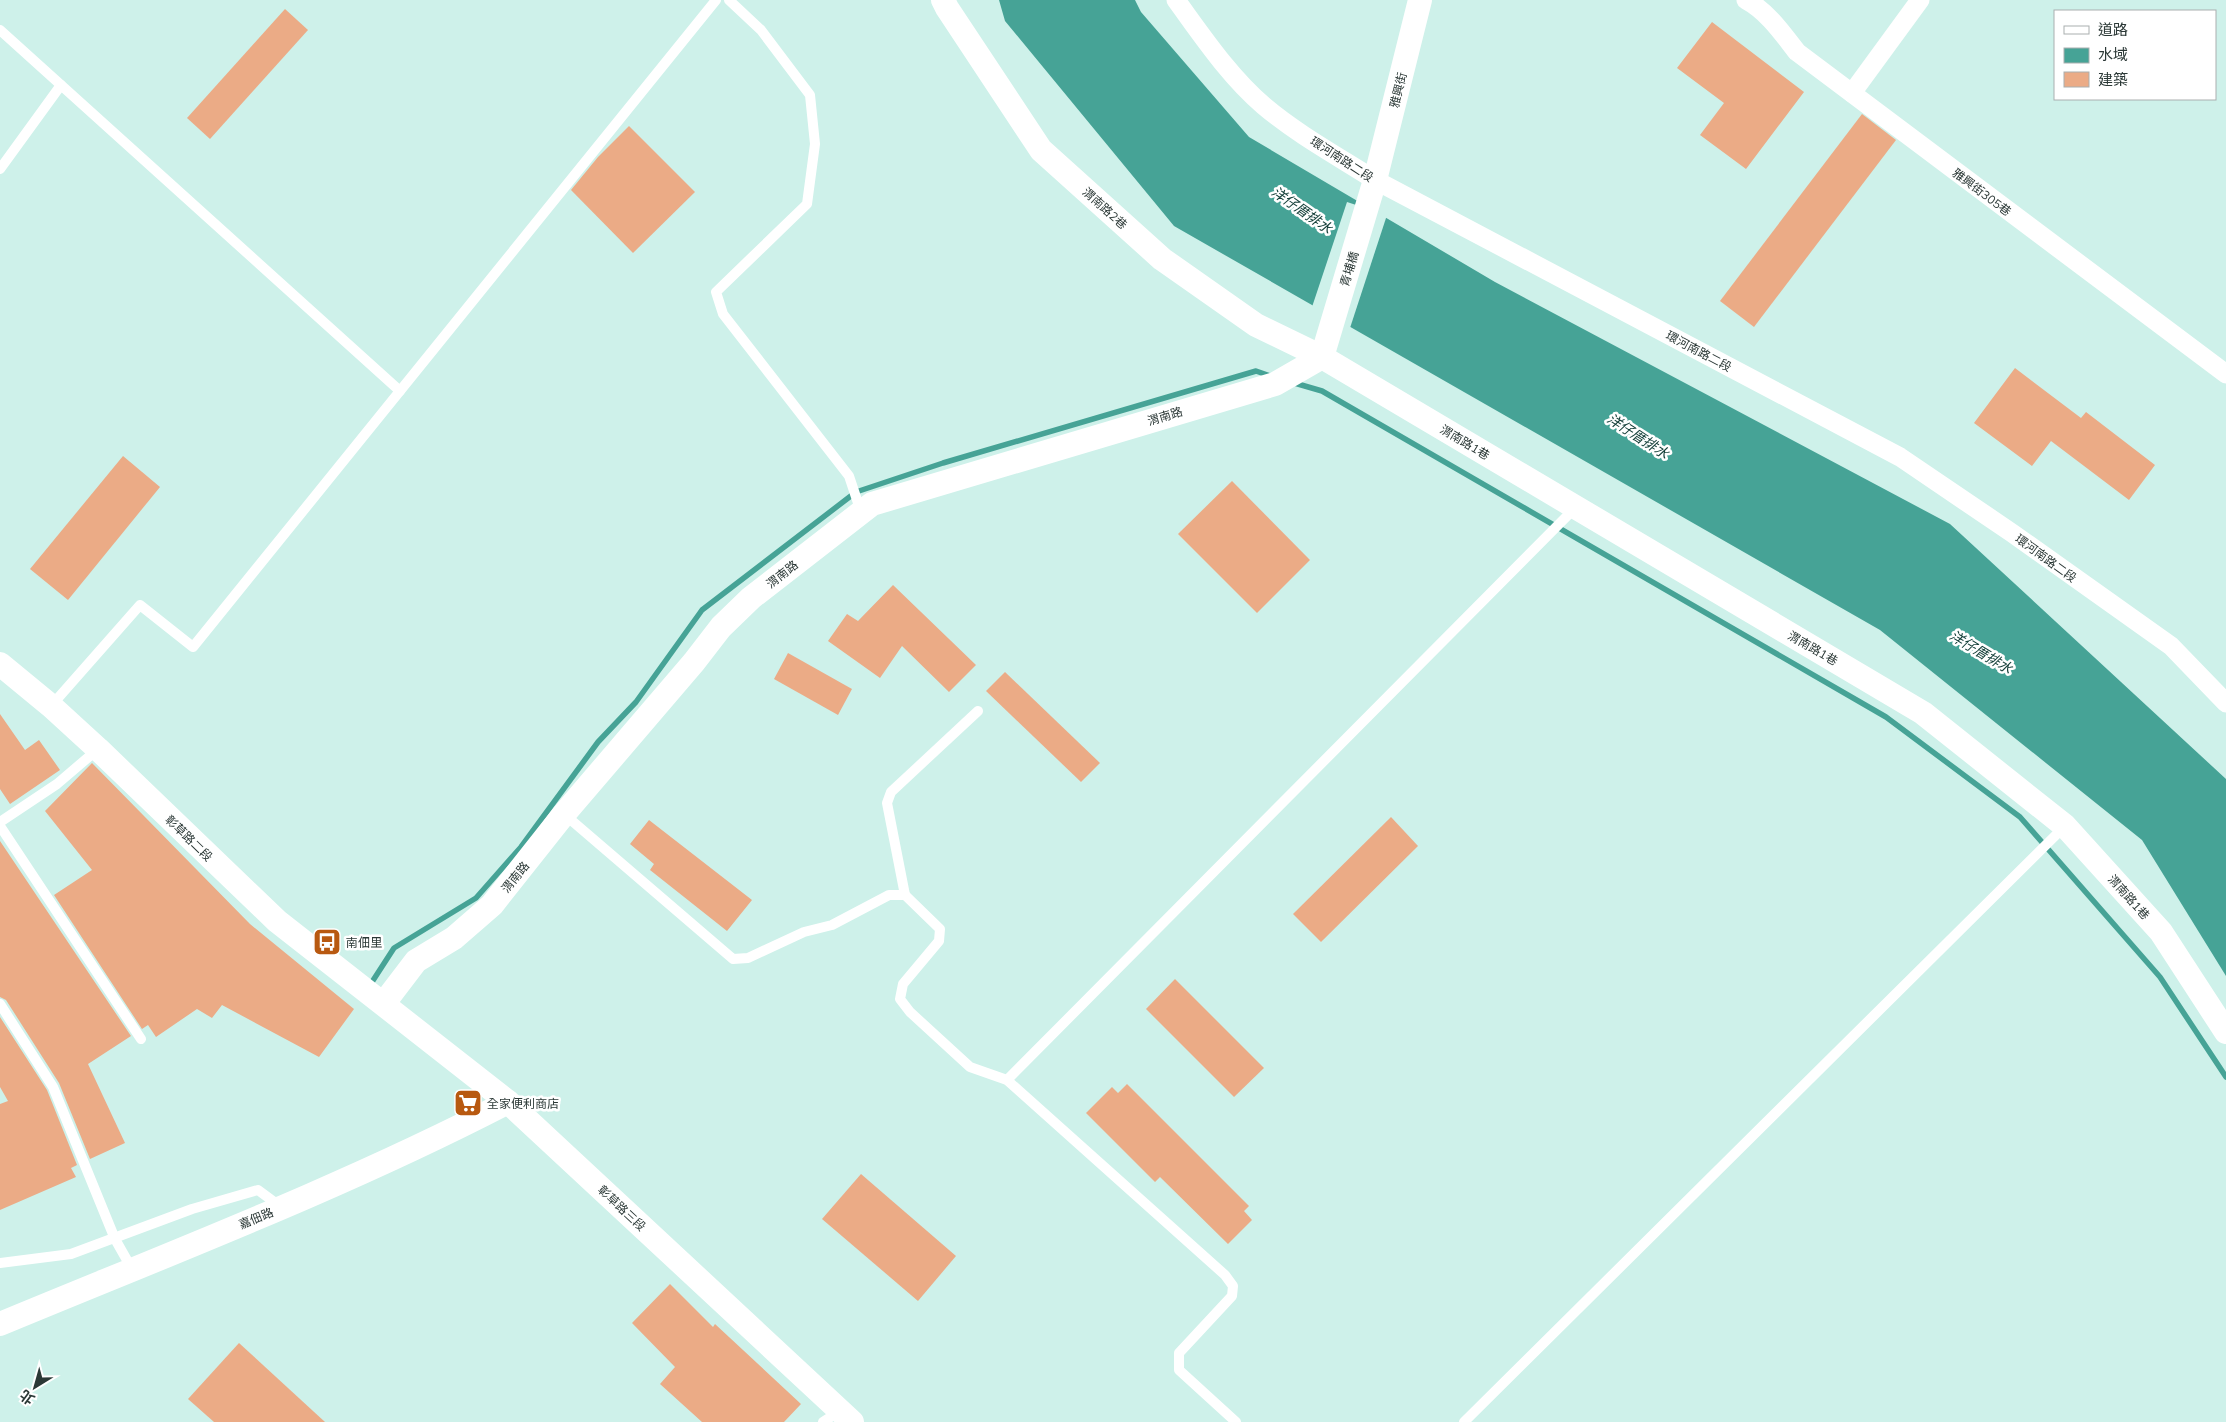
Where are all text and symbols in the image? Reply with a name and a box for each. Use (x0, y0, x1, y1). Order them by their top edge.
legend (2054, 10, 2216, 100)
text: 道路 (2098, 20, 2128, 39)
text: 水域 (2098, 45, 2128, 64)
text: 建築 (2098, 70, 2128, 89)
street label: 雅興街 (1386, 71, 1410, 109)
street label: 環河南路二段 (1308, 133, 1376, 185)
street label: 雅興街305巷 (1950, 165, 2014, 219)
water label: 洋仔厝排水 (1268, 183, 1337, 238)
street label: 渭南路2巷 (1079, 184, 1131, 232)
street label: 青埔橋 (1337, 250, 1361, 288)
street label: 環河南路二段 (1664, 327, 1734, 375)
street label: 渭南路 (1146, 404, 1184, 428)
water label: 洋仔厝排水 (1604, 409, 1673, 463)
street label: 渭南路1巷 (1437, 421, 1493, 463)
street label: 環河南路二段 (2012, 531, 2080, 585)
street label: 渭南路 (763, 557, 801, 591)
water label: 洋仔厝排水 (1946, 626, 2016, 678)
street label: 渭南路1巷 (1785, 628, 1841, 668)
street label: 彰草路二段 (162, 812, 216, 864)
street label: 渭南路 (498, 858, 532, 896)
street label: 渭南路1巷 (2105, 871, 2153, 923)
bus stop icon: 南佃里 (312, 927, 342, 957)
place label: 南佃里 (346, 935, 382, 950)
supermarket icon: 全家便利商店 (453, 1088, 483, 1118)
place label: 全家便利商店 (487, 1096, 559, 1111)
street label: 彰草路三段 (595, 1182, 649, 1234)
street label: 嘉佃路 (236, 1204, 276, 1232)
north arrow (10, 1362, 60, 1412)
text: 北 (16, 1386, 38, 1409)

